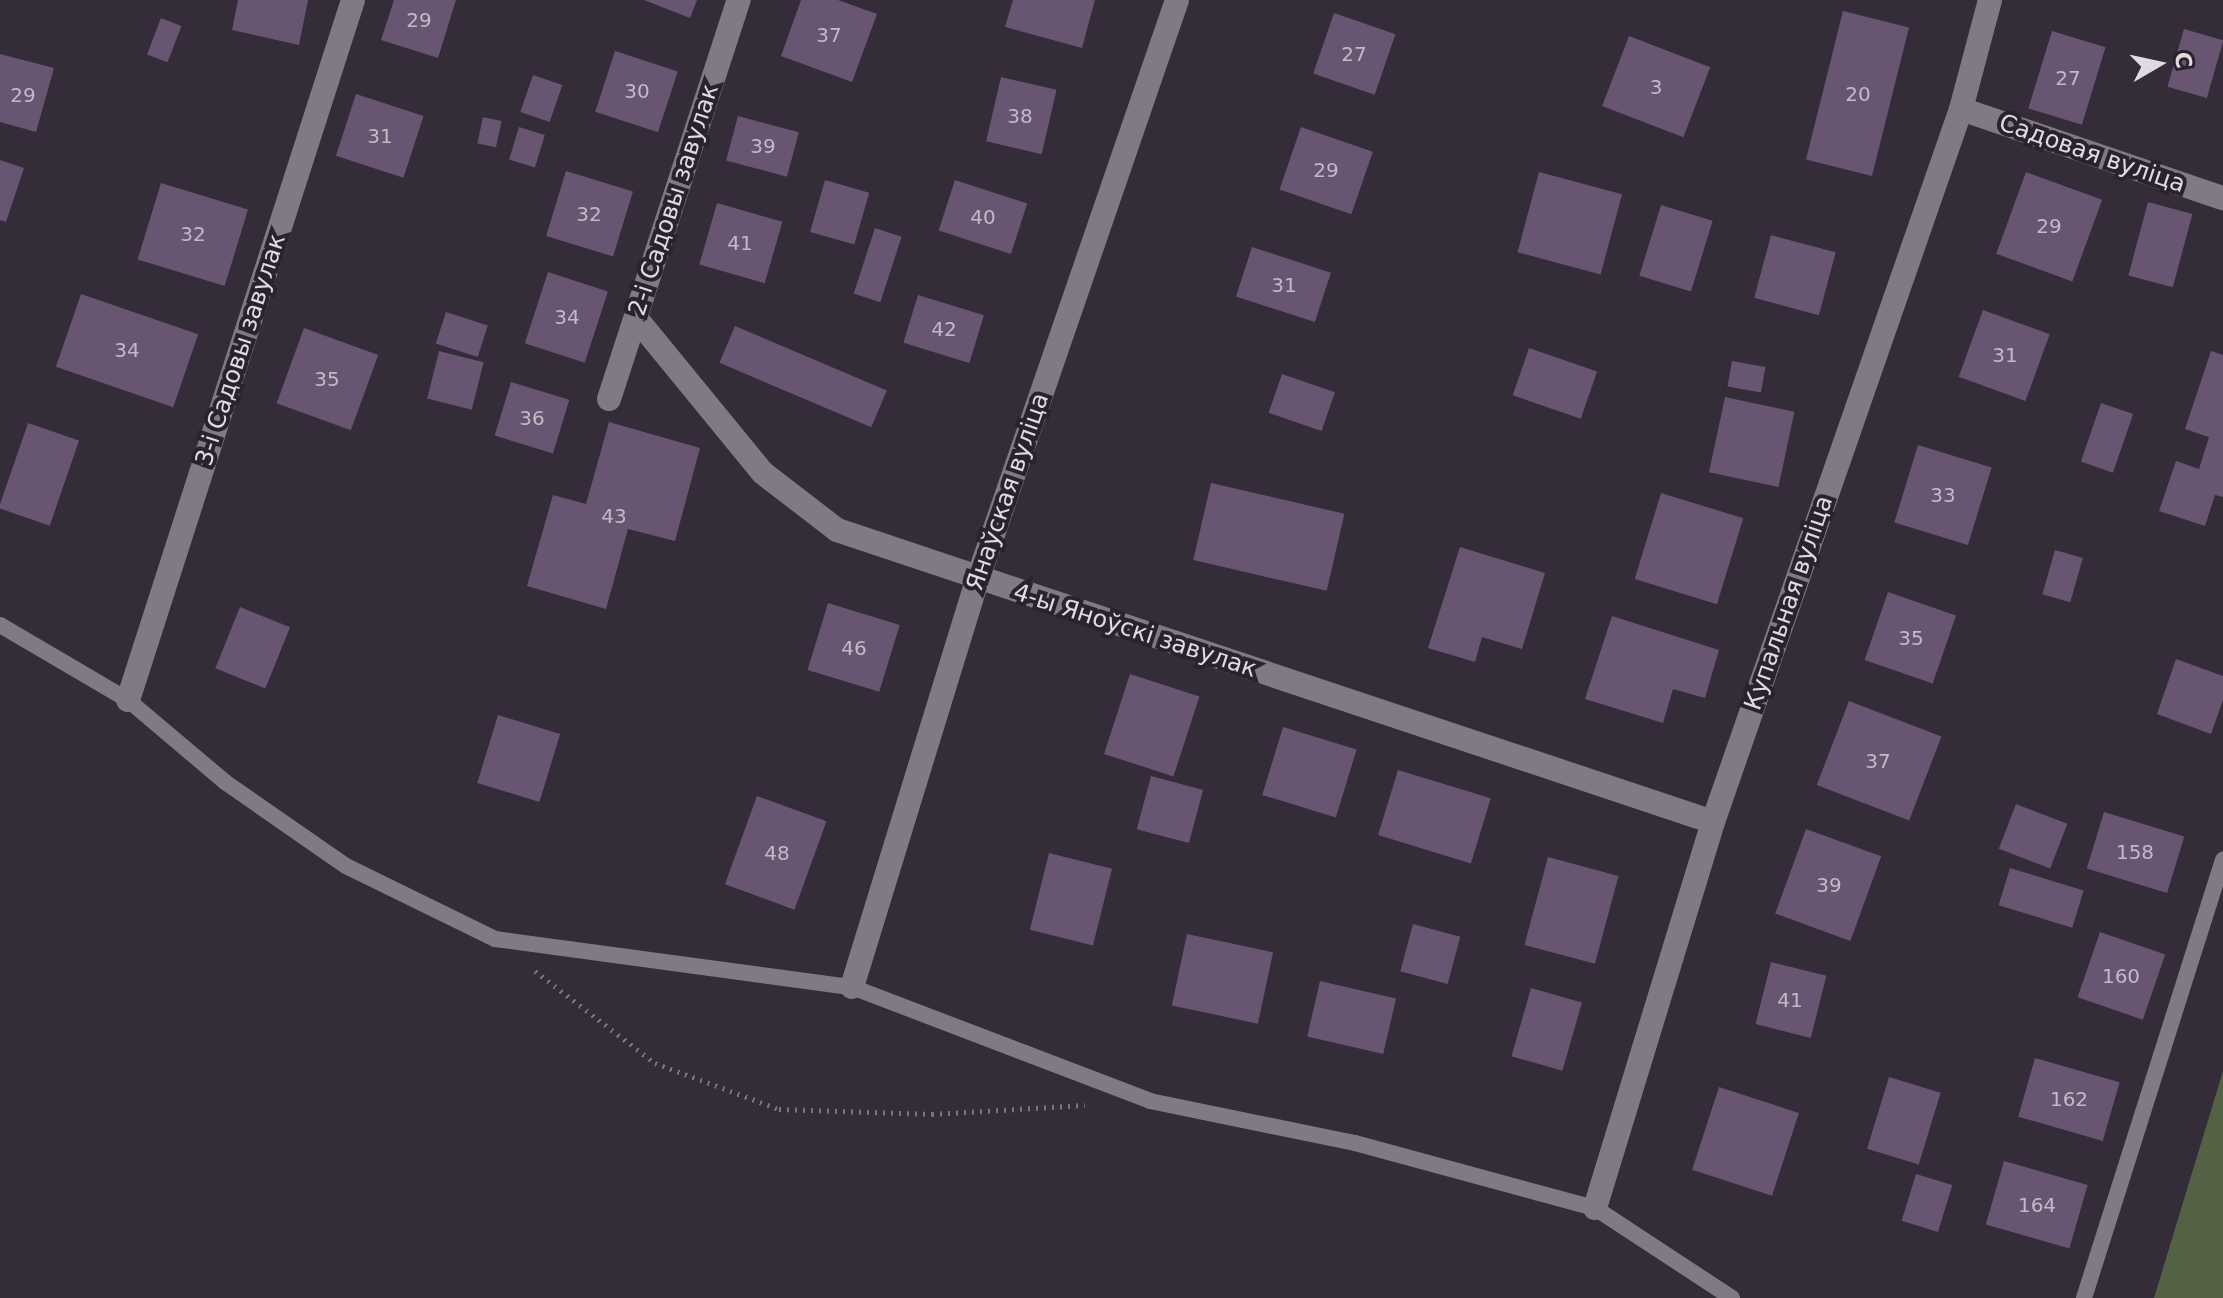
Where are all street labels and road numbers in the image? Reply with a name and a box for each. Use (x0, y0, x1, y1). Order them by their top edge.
street label: 2-і Садовы завулак (623, 80, 725, 320)
street label: Садовая вуліца (1995, 109, 2189, 199)
street label: 3-і Садовы завулак (190, 230, 292, 470)
street label: Янаўская вуліца (961, 389, 1055, 595)
street label: Купальная вуліца (1739, 492, 1839, 714)
street label: 4-ы Яноўскі завулак (1010, 578, 1260, 684)

